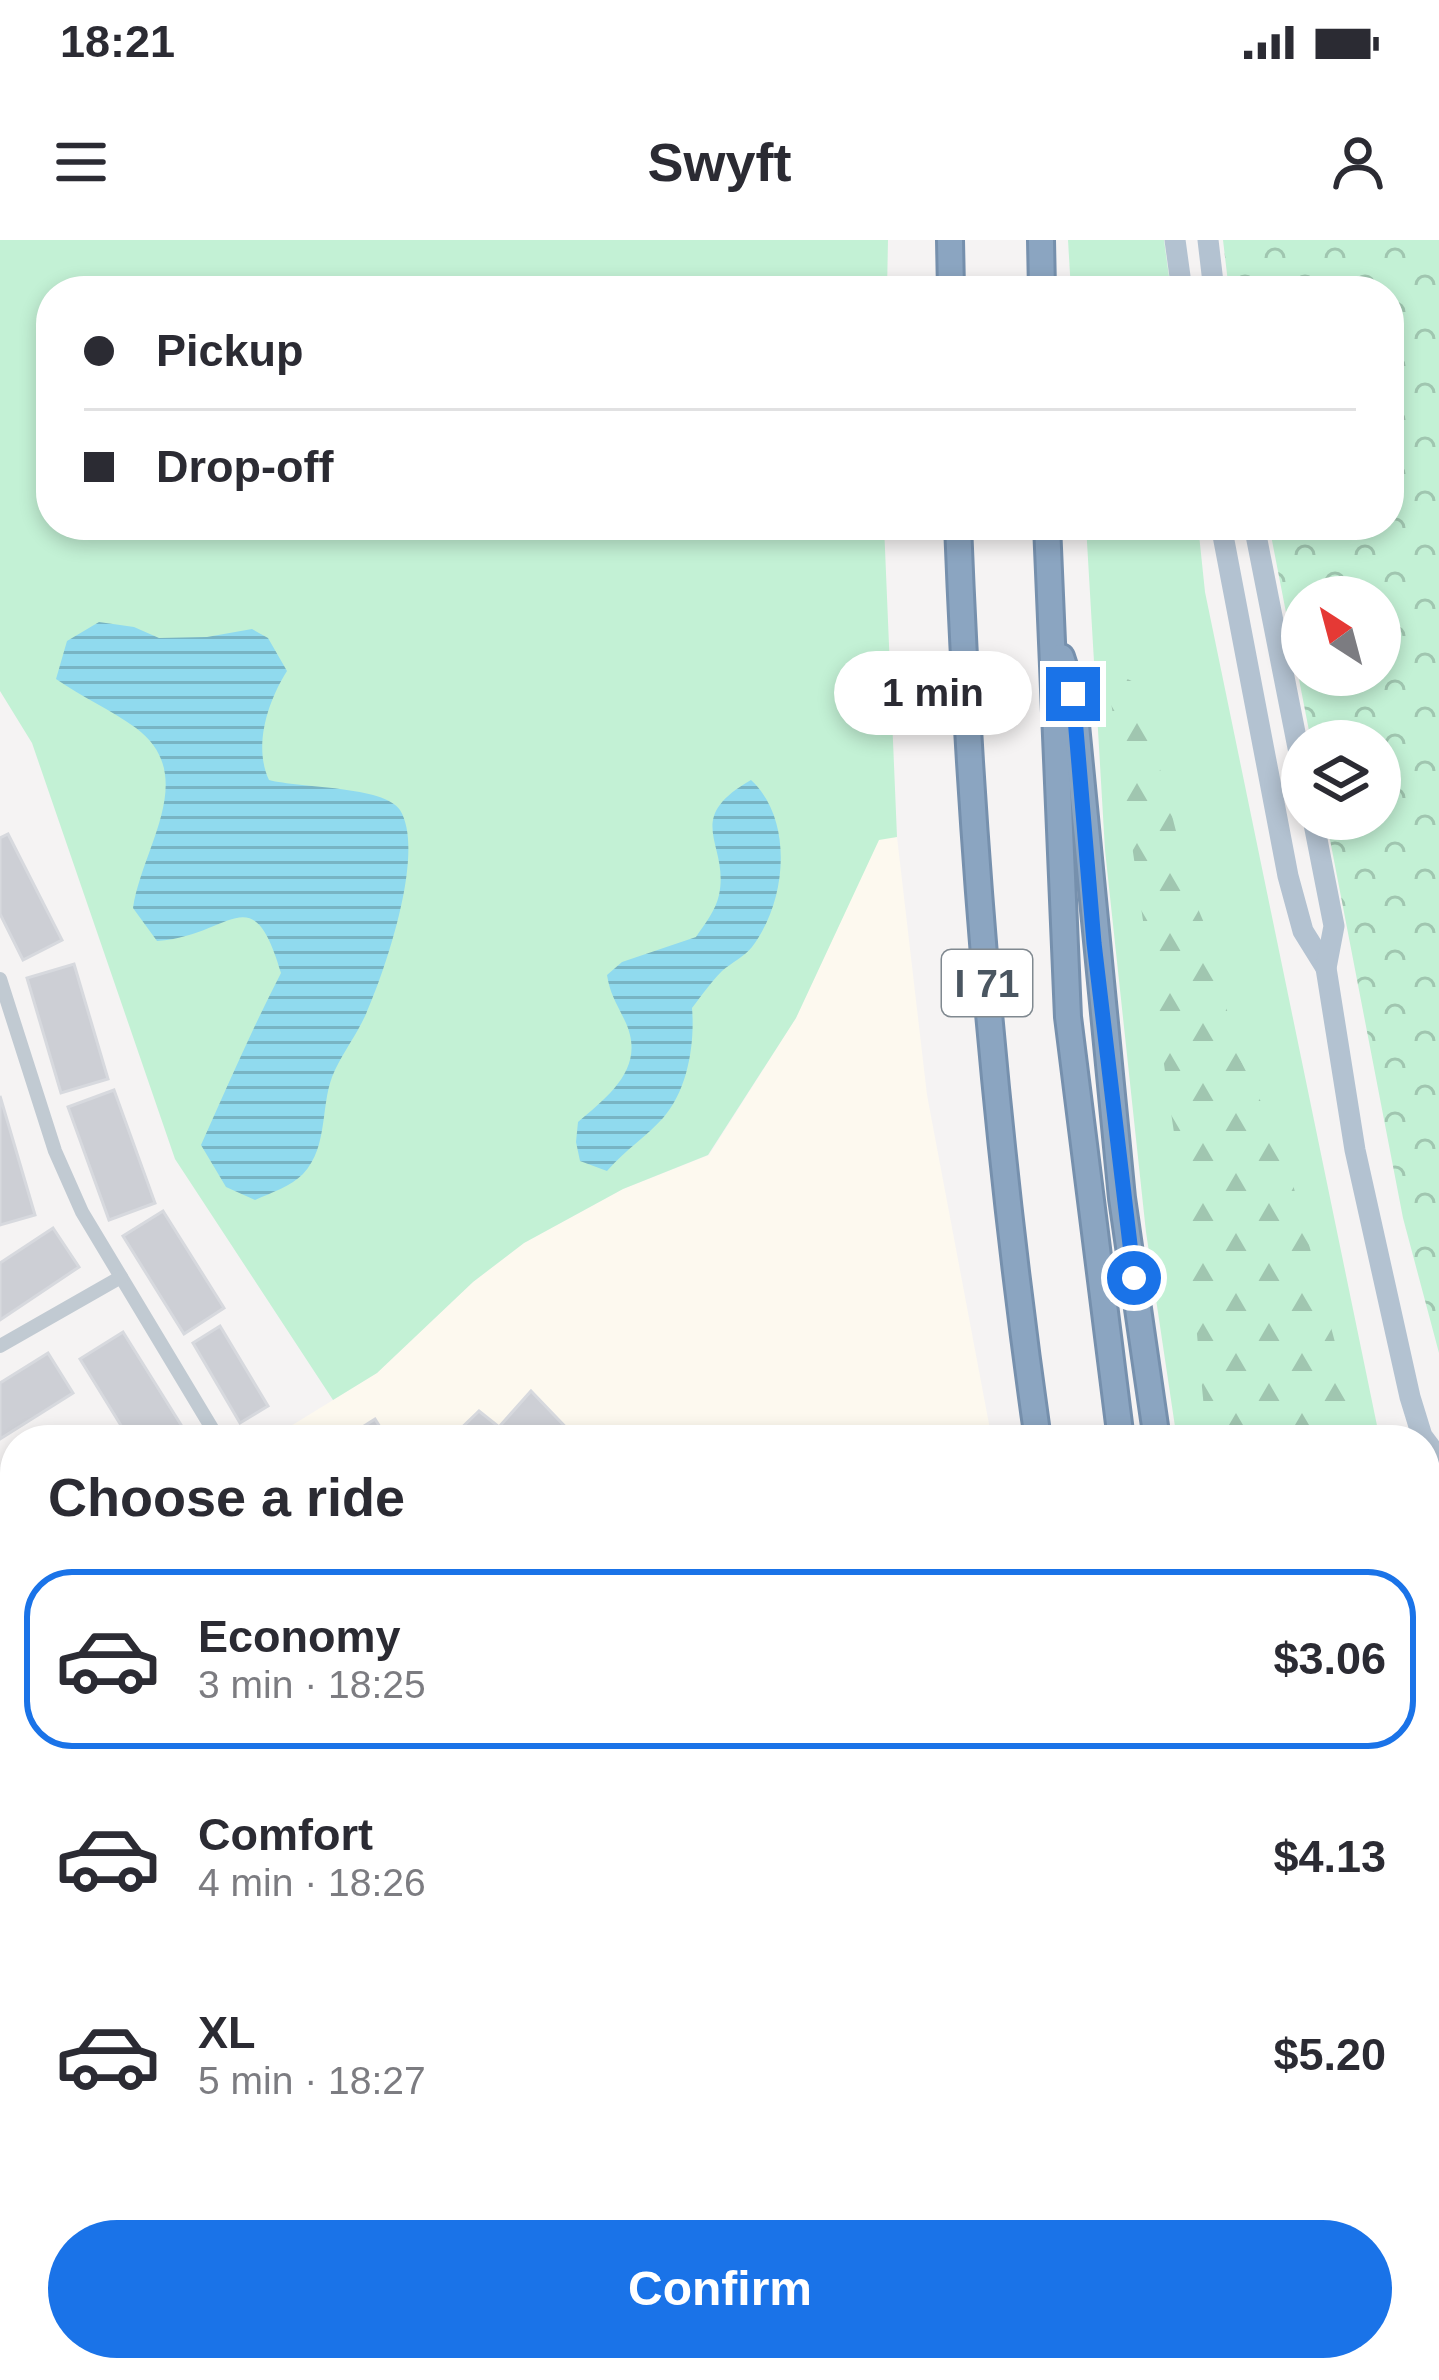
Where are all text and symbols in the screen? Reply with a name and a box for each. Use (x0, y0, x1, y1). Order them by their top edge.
text: 18:21 (60, 16, 175, 67)
icon: menu (48, 129, 114, 195)
icon: person (1325, 129, 1391, 195)
text: Swyft (647, 132, 792, 192)
text: Pickup (156, 325, 304, 376)
text: Drop-off (156, 441, 333, 492)
north arrow (1281, 576, 1401, 696)
map controls (1281, 576, 1401, 840)
callout: 1 min (833, 652, 1031, 736)
route end (1046, 667, 1100, 721)
text: 1 min (882, 671, 984, 714)
button: layers (1281, 720, 1401, 840)
road number: I 71 (942, 950, 1032, 1016)
route start (1107, 1251, 1161, 1305)
text: Choose a ride (48, 1467, 405, 1527)
icon: car (54, 1605, 162, 1713)
text: Economy (198, 1611, 401, 1662)
text: $3.06 (1273, 1633, 1386, 1684)
text: 3 min · 18:25 (198, 1663, 426, 1706)
icon: car (54, 1803, 162, 1911)
text: Comfort (198, 1809, 373, 1860)
text: $4.13 (1273, 1831, 1386, 1882)
text: 4 min · 18:26 (198, 1861, 426, 1904)
icon: car (54, 2001, 162, 2109)
text: XL (198, 2007, 256, 2058)
text: $5.20 (1273, 2029, 1386, 2080)
text: 5 min · 18:27 (198, 2059, 426, 2102)
button: Confirm (48, 2220, 1392, 2358)

